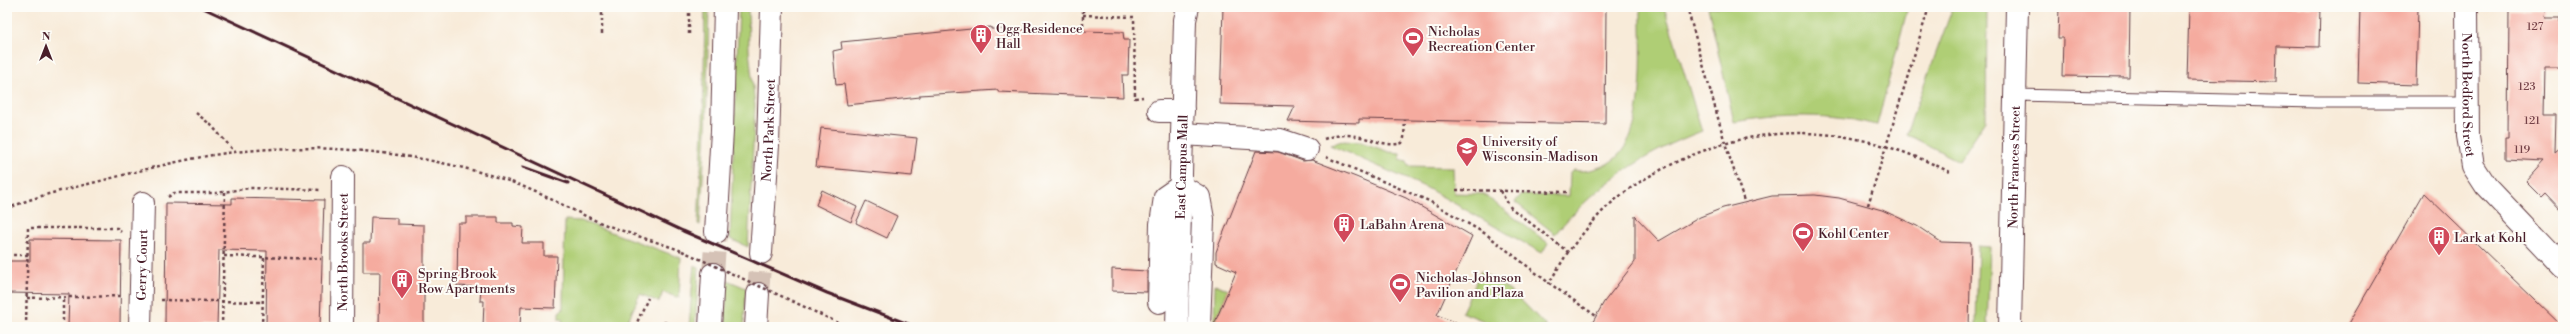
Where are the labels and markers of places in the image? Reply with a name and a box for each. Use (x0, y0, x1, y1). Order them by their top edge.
place label: Ogg Residence Hall (996, 21, 1083, 52)
building icon: Ogg Residence Hall (968, 22, 994, 55)
place label: Nicholas Recreation Center (1428, 24, 1536, 55)
sports icon: Nicholas Recreation Center (1400, 25, 1426, 58)
place label: University of Wisconsin-Madison (1481, 134, 1599, 165)
school or university icon: University of Wisconsin-Madison (1454, 135, 1480, 168)
building icon: LaBahn Arena (1331, 211, 1357, 244)
place label: LaBahn Arena (1360, 217, 1445, 233)
sports icon: Kohl Center (1790, 220, 1816, 253)
building icon: Lark at Kohl (2426, 224, 2452, 257)
place label: Kohl Center (1818, 226, 1889, 242)
place label: Lark at Kohl (2454, 230, 2526, 246)
place label: Spring Brook Row Apartments (418, 266, 515, 297)
building icon: Spring Brook Row Apartments (389, 267, 415, 300)
place label: Nicholas-Johnson Pavilion and Plaza (1416, 270, 1524, 301)
sports icon: Nicholas-Johnson Pavilion and Plaza (1387, 271, 1413, 304)

